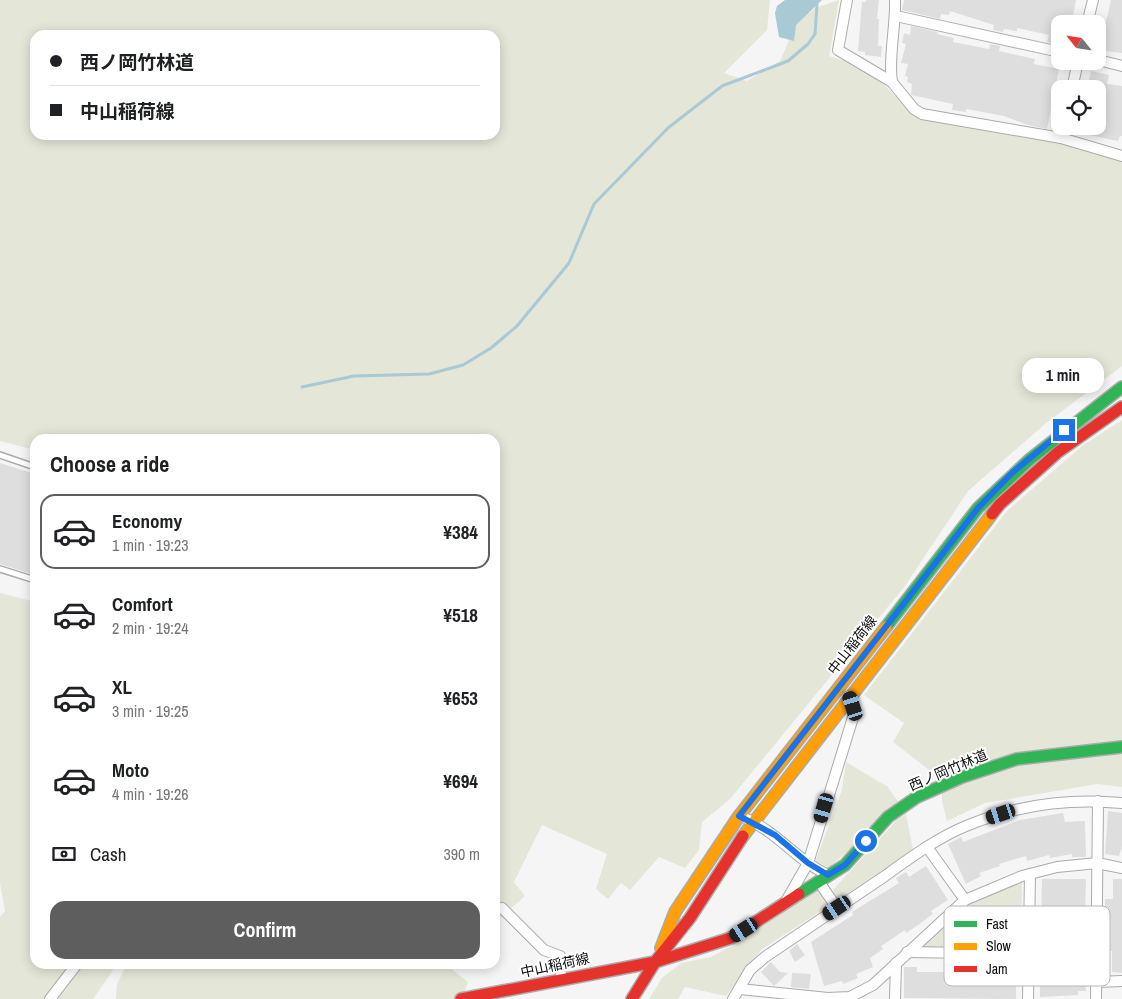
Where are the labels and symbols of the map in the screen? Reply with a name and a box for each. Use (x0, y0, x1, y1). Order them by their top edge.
north arrow (1051, 15, 1106, 70)
callout: 1 min (1023, 358, 1105, 392)
route end (1053, 419, 1075, 441)
street label: 中山稲荷線 (823, 612, 881, 678)
car (841, 689, 864, 723)
street label: 西ノ岡竹林道 (906, 745, 990, 795)
car (812, 792, 835, 824)
car (984, 802, 1017, 826)
route start (855, 830, 877, 852)
car (820, 893, 853, 923)
legend (944, 906, 1110, 986)
text: Fast (986, 915, 1008, 933)
car (727, 916, 760, 944)
text: Slow (986, 937, 1012, 955)
street label: 中山稲荷線 (519, 949, 591, 981)
text: Jam (986, 960, 1008, 978)

